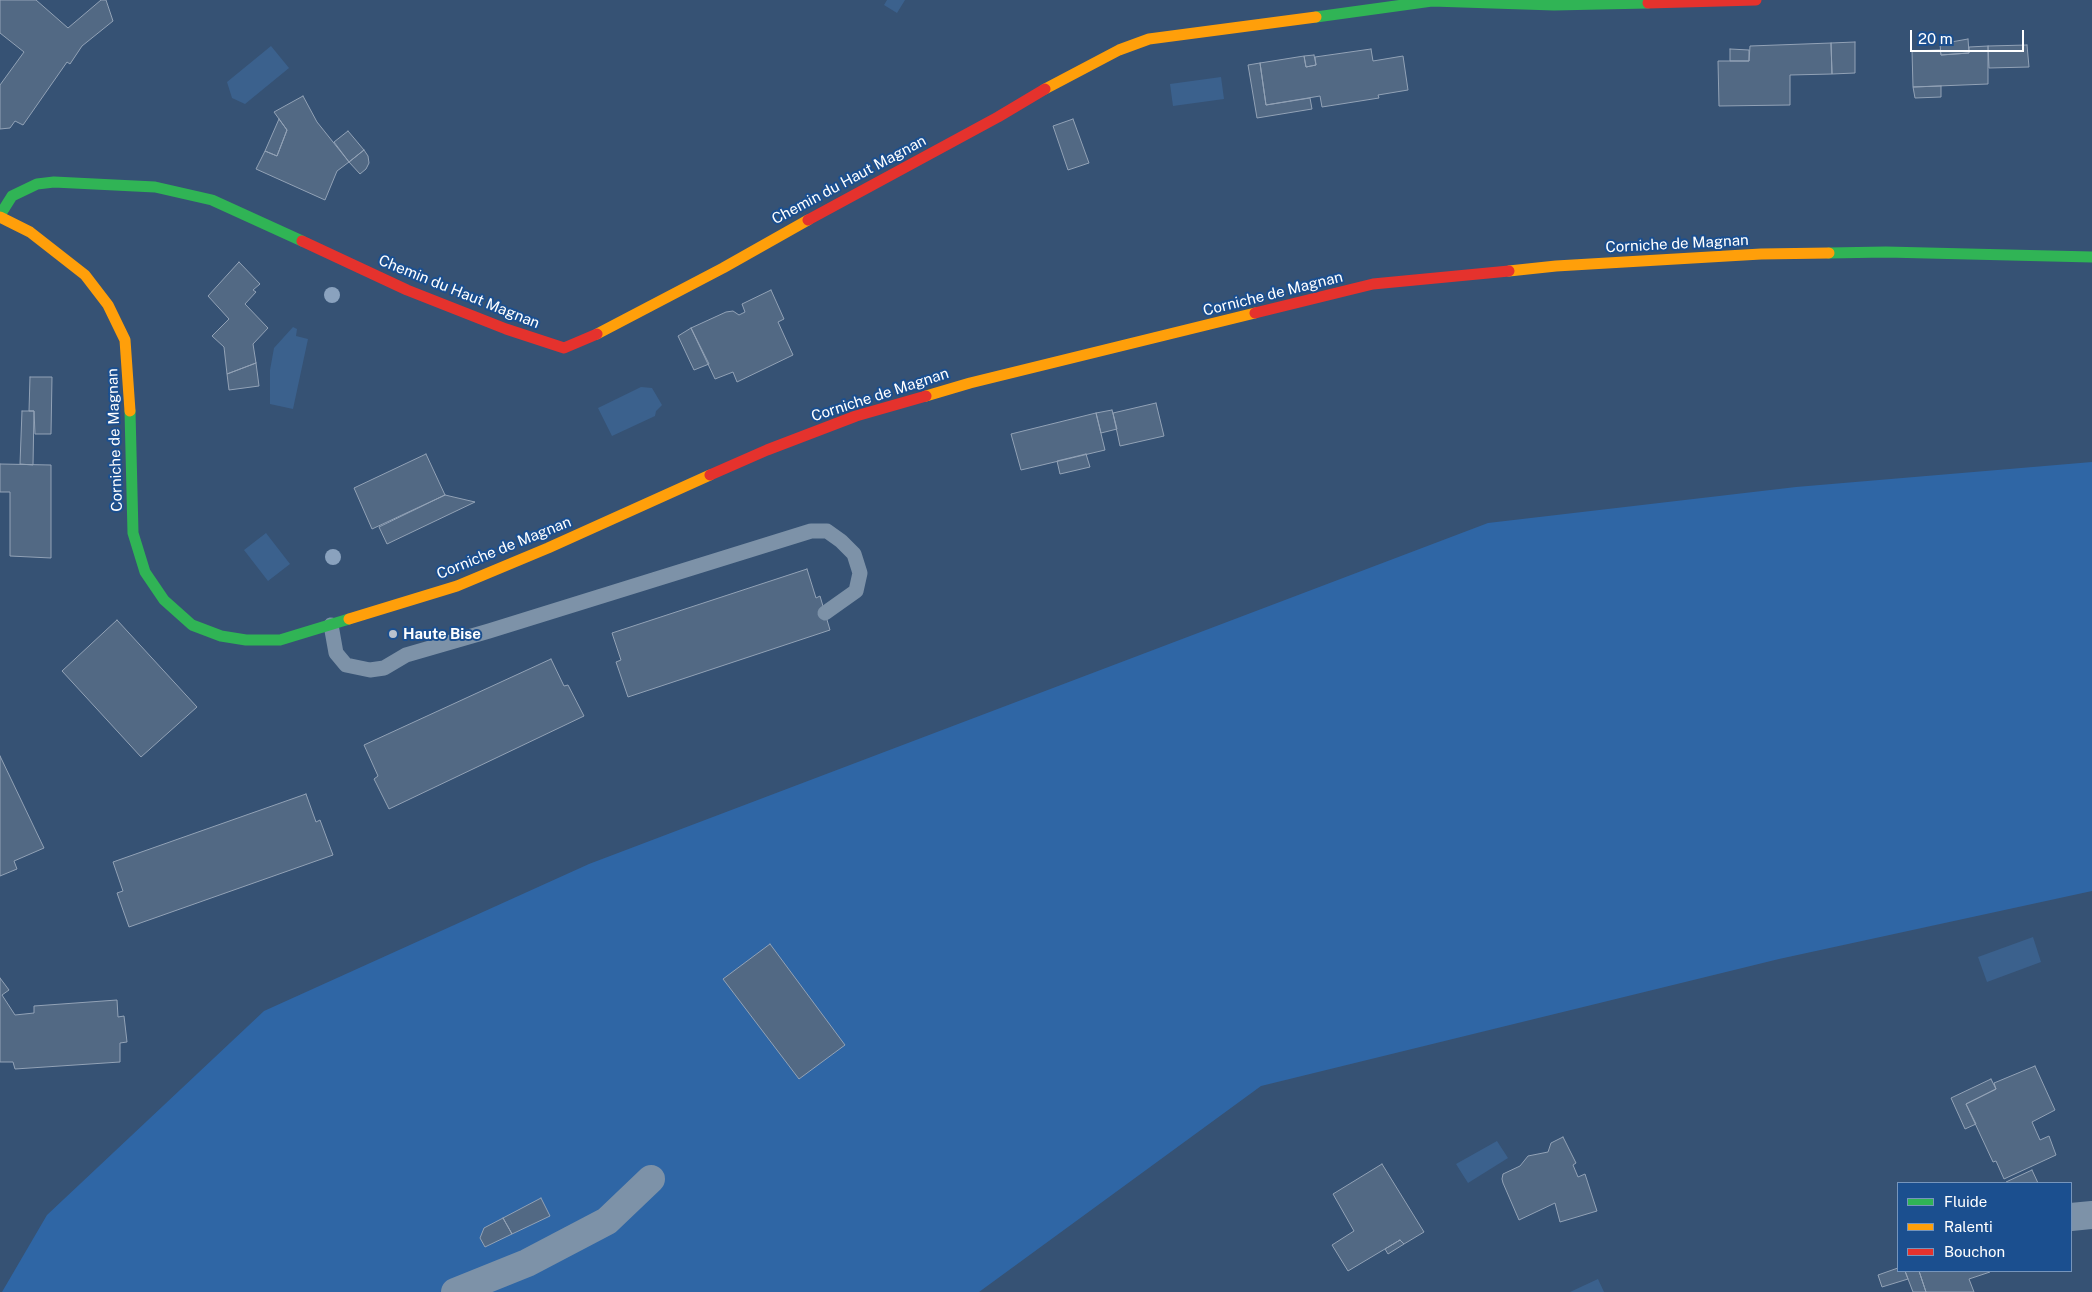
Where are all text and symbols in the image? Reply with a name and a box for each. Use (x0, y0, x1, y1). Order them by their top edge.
scale bar (1912, 20, 2026, 52)
text: 20 m (1918, 30, 1953, 47)
street label: Chemin du Haut Magnan (769, 132, 929, 228)
street label: Corniche de Magnan (1605, 231, 1749, 257)
street label: Chemin du Haut Magnan (376, 251, 542, 333)
street label: Corniche de Magnan (1201, 268, 1345, 320)
street label: Corniche de Magnan (809, 364, 951, 426)
street label: Corniche de Magnan (104, 368, 126, 512)
street label: Corniche de Magnan (434, 513, 574, 583)
place label: Haute Bise (403, 625, 481, 643)
marker: Haute Bise (387, 628, 399, 640)
legend (1897, 1182, 2072, 1272)
text: Fluide (1944, 1193, 1987, 1210)
text: Ralenti (1944, 1218, 1993, 1235)
text: Bouchon (1944, 1243, 2005, 1260)

